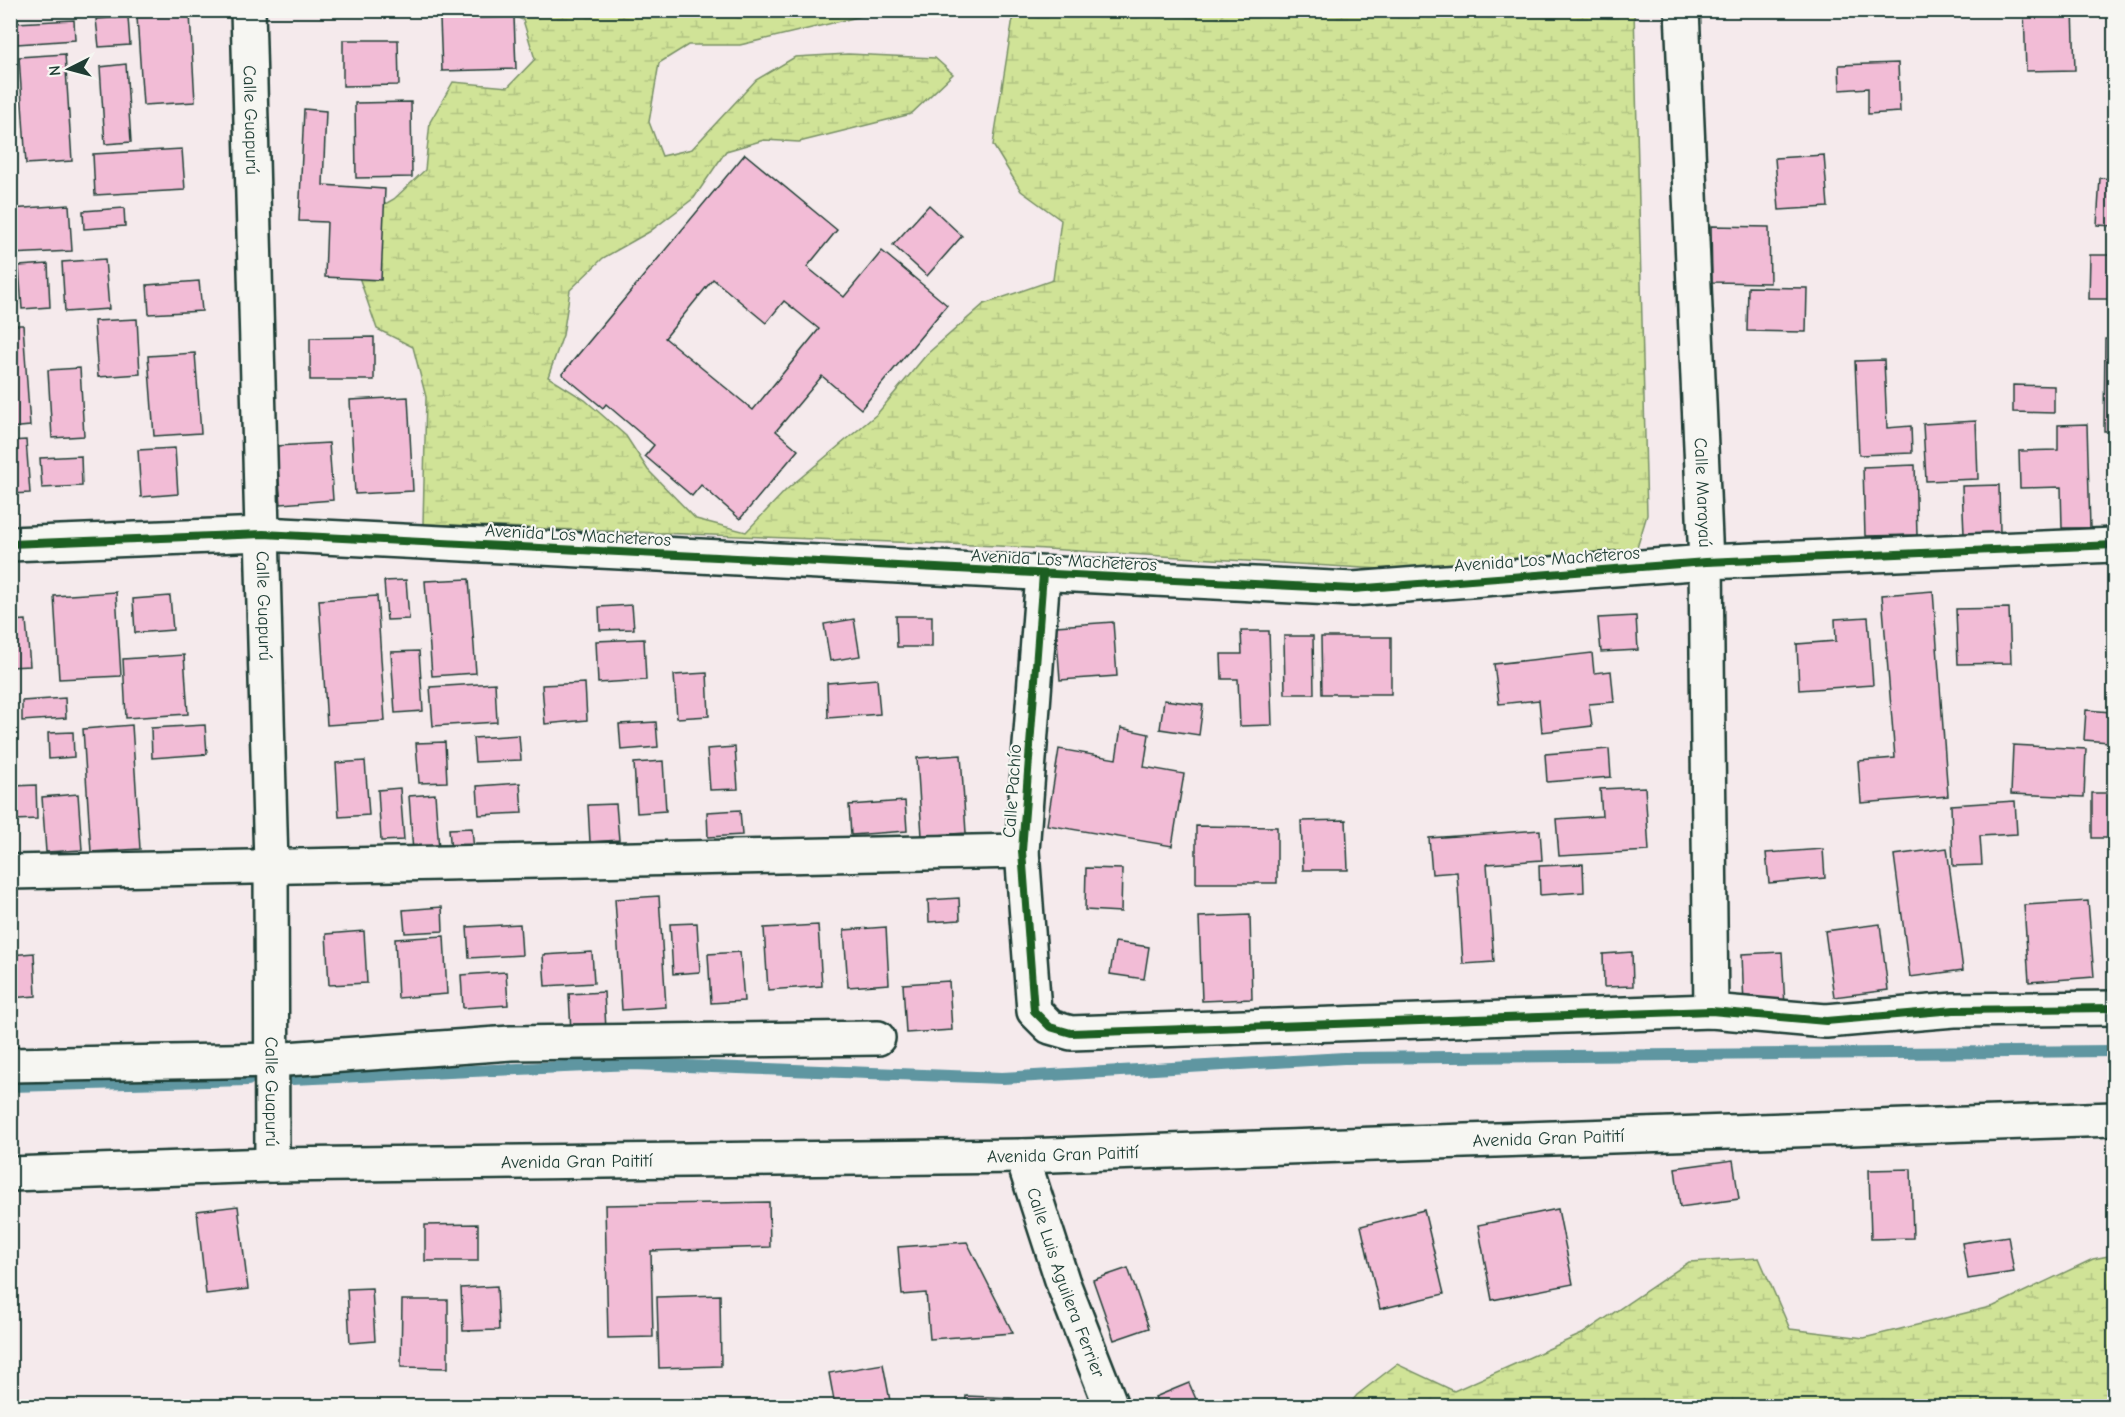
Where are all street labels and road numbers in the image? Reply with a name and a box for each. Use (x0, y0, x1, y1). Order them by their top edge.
street label: Calle Guapurú (238, 65, 262, 175)
street label: Calle Marayaú (1690, 437, 1715, 548)
street label: Avenida Los Macheteros (484, 520, 671, 551)
street label: Avenida Los Macheteros (1453, 543, 1641, 576)
street label: Avenida Los Macheteros (970, 545, 1157, 576)
street label: Calle Guapurú (252, 551, 276, 661)
street label: Calle Pachío (999, 744, 1026, 839)
street label: Calle Guapurú (261, 1037, 282, 1147)
street label: Avenida Gran Paitití (1472, 1126, 1626, 1152)
street label: Avenida Gran Paitití (987, 1142, 1140, 1167)
street label: Avenida Gran Paitití (501, 1150, 654, 1173)
street label: Calle Luis Aguilera Ferrier (1022, 1185, 1109, 1382)

